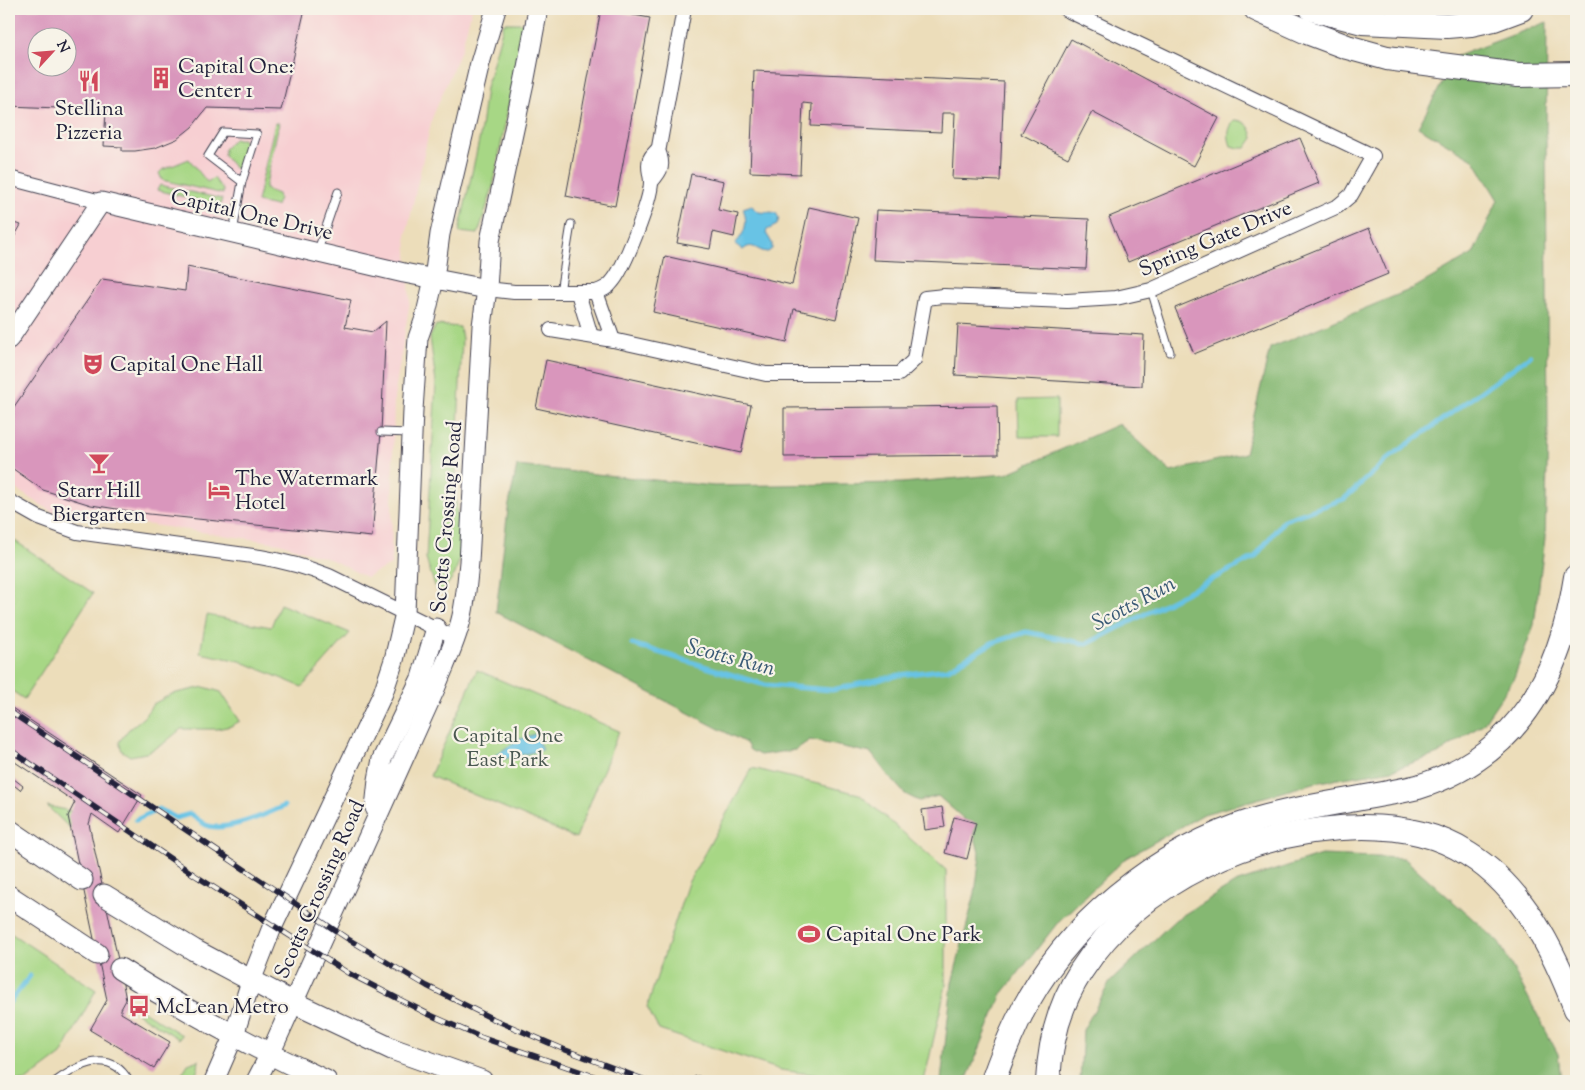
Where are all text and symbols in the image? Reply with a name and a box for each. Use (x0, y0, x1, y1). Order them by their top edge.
north arrow (28, 28, 78, 78)
text: N (50, 38, 73, 57)
place label: Capital One: Center 1 (178, 53, 294, 107)
building icon: Capital One: Center 1 (148, 65, 174, 91)
restaurant icon: Stellina Pizzeria (76, 68, 102, 94)
place label: Stellina Pizzeria (54, 95, 124, 149)
street label: Capital One Drive (167, 183, 336, 249)
street label: Spring Gate Drive (1135, 194, 1297, 286)
theatre icon: Capital One Hall (80, 351, 106, 377)
place label: Capital One Hall (110, 351, 263, 381)
street label: Scotts Crossing Road (425, 420, 471, 615)
bar icon: Starr Hill Biergarten (86, 450, 112, 476)
place label: The Watermark Hotel (235, 465, 379, 519)
place label: Starr Hill Biergarten (52, 477, 146, 531)
hotel icon: The Watermark Hotel (206, 477, 232, 503)
water label: Scotts Run (1087, 569, 1183, 640)
water label: Scotts Run (682, 632, 779, 686)
park label: Capital One East Park (453, 722, 563, 776)
street label: Scotts Crossing Road (268, 795, 374, 984)
sports icon: Capital One Park (796, 921, 822, 947)
place label: Capital One Park (826, 921, 982, 951)
bus stop icon: McLean Metro (126, 993, 152, 1019)
place label: McLean Metro (156, 993, 289, 1023)

